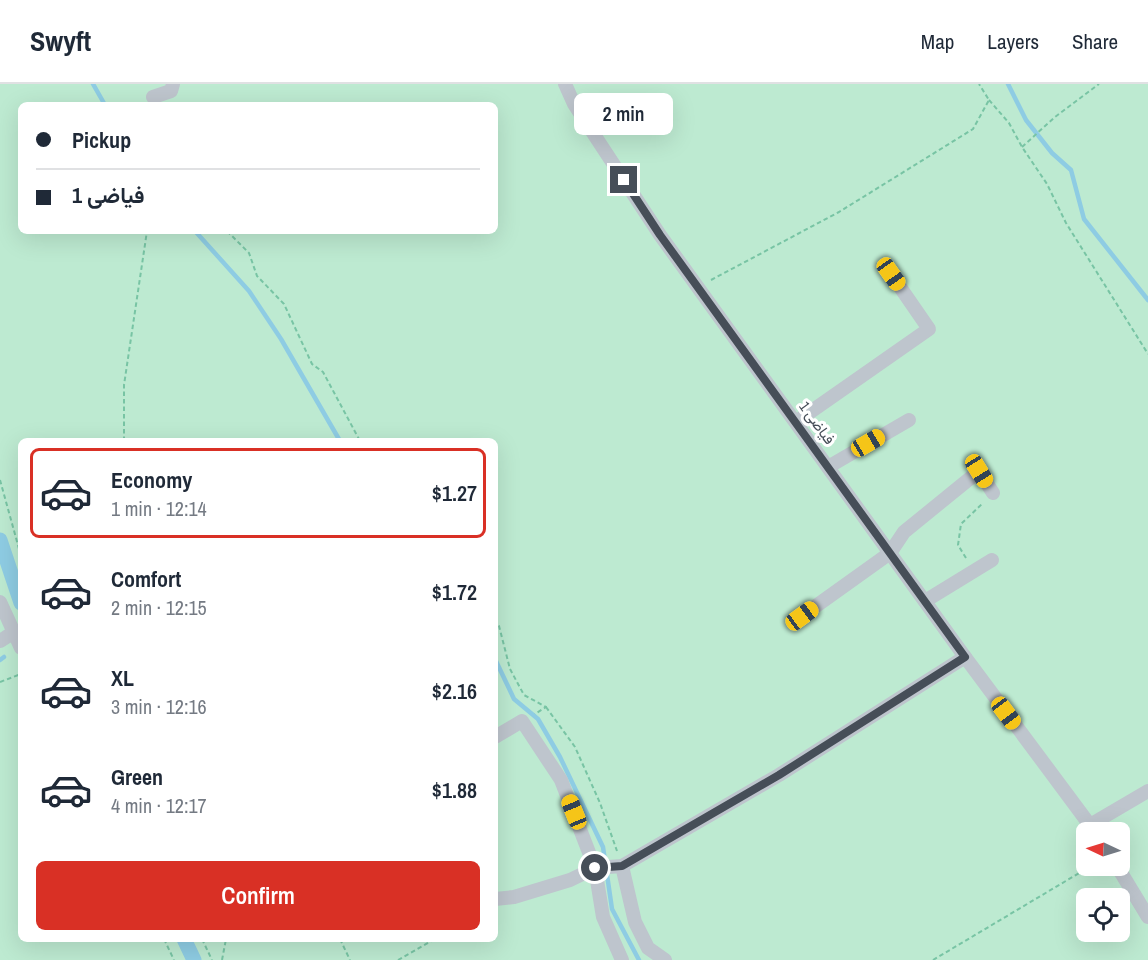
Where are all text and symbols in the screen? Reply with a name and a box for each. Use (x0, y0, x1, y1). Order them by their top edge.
text: Swyft (30, 22, 91, 60)
text: Map (921, 27, 954, 56)
text: Layers (987, 27, 1039, 56)
text: Share (1072, 27, 1118, 56)
callout: 2 min (574, 93, 674, 135)
text: 2 min (602, 100, 645, 127)
text: Pickup (72, 125, 131, 155)
route end (610, 166, 637, 193)
text: فیاضی 1 (72, 180, 145, 210)
car (873, 254, 909, 294)
street label: فیاضی 1 (795, 397, 840, 449)
car (848, 426, 888, 460)
car (962, 451, 996, 491)
text: Economy (111, 465, 192, 495)
icon: car (39, 466, 93, 520)
text: $1.27 (432, 478, 477, 508)
text: 1 min · 12:14 (111, 495, 207, 522)
text: Comfort (111, 564, 181, 594)
icon: car (39, 565, 93, 619)
text: $1.72 (432, 577, 477, 607)
text: 2 min · 12:15 (111, 594, 207, 621)
car (782, 598, 822, 634)
text: XL (111, 663, 134, 693)
icon: car (39, 664, 93, 718)
text: $2.16 (432, 676, 477, 706)
text: 3 min · 12:16 (111, 693, 207, 720)
car (988, 693, 1024, 733)
text: Green (111, 762, 163, 792)
icon: car (39, 763, 93, 817)
text: $1.88 (432, 775, 477, 805)
text: 4 min · 12:17 (111, 792, 207, 819)
car (559, 792, 589, 832)
north arrow (1076, 822, 1130, 876)
map controls (1076, 822, 1130, 942)
route start (581, 854, 608, 881)
button: Confirm (36, 861, 480, 930)
button: locate (1076, 888, 1130, 942)

